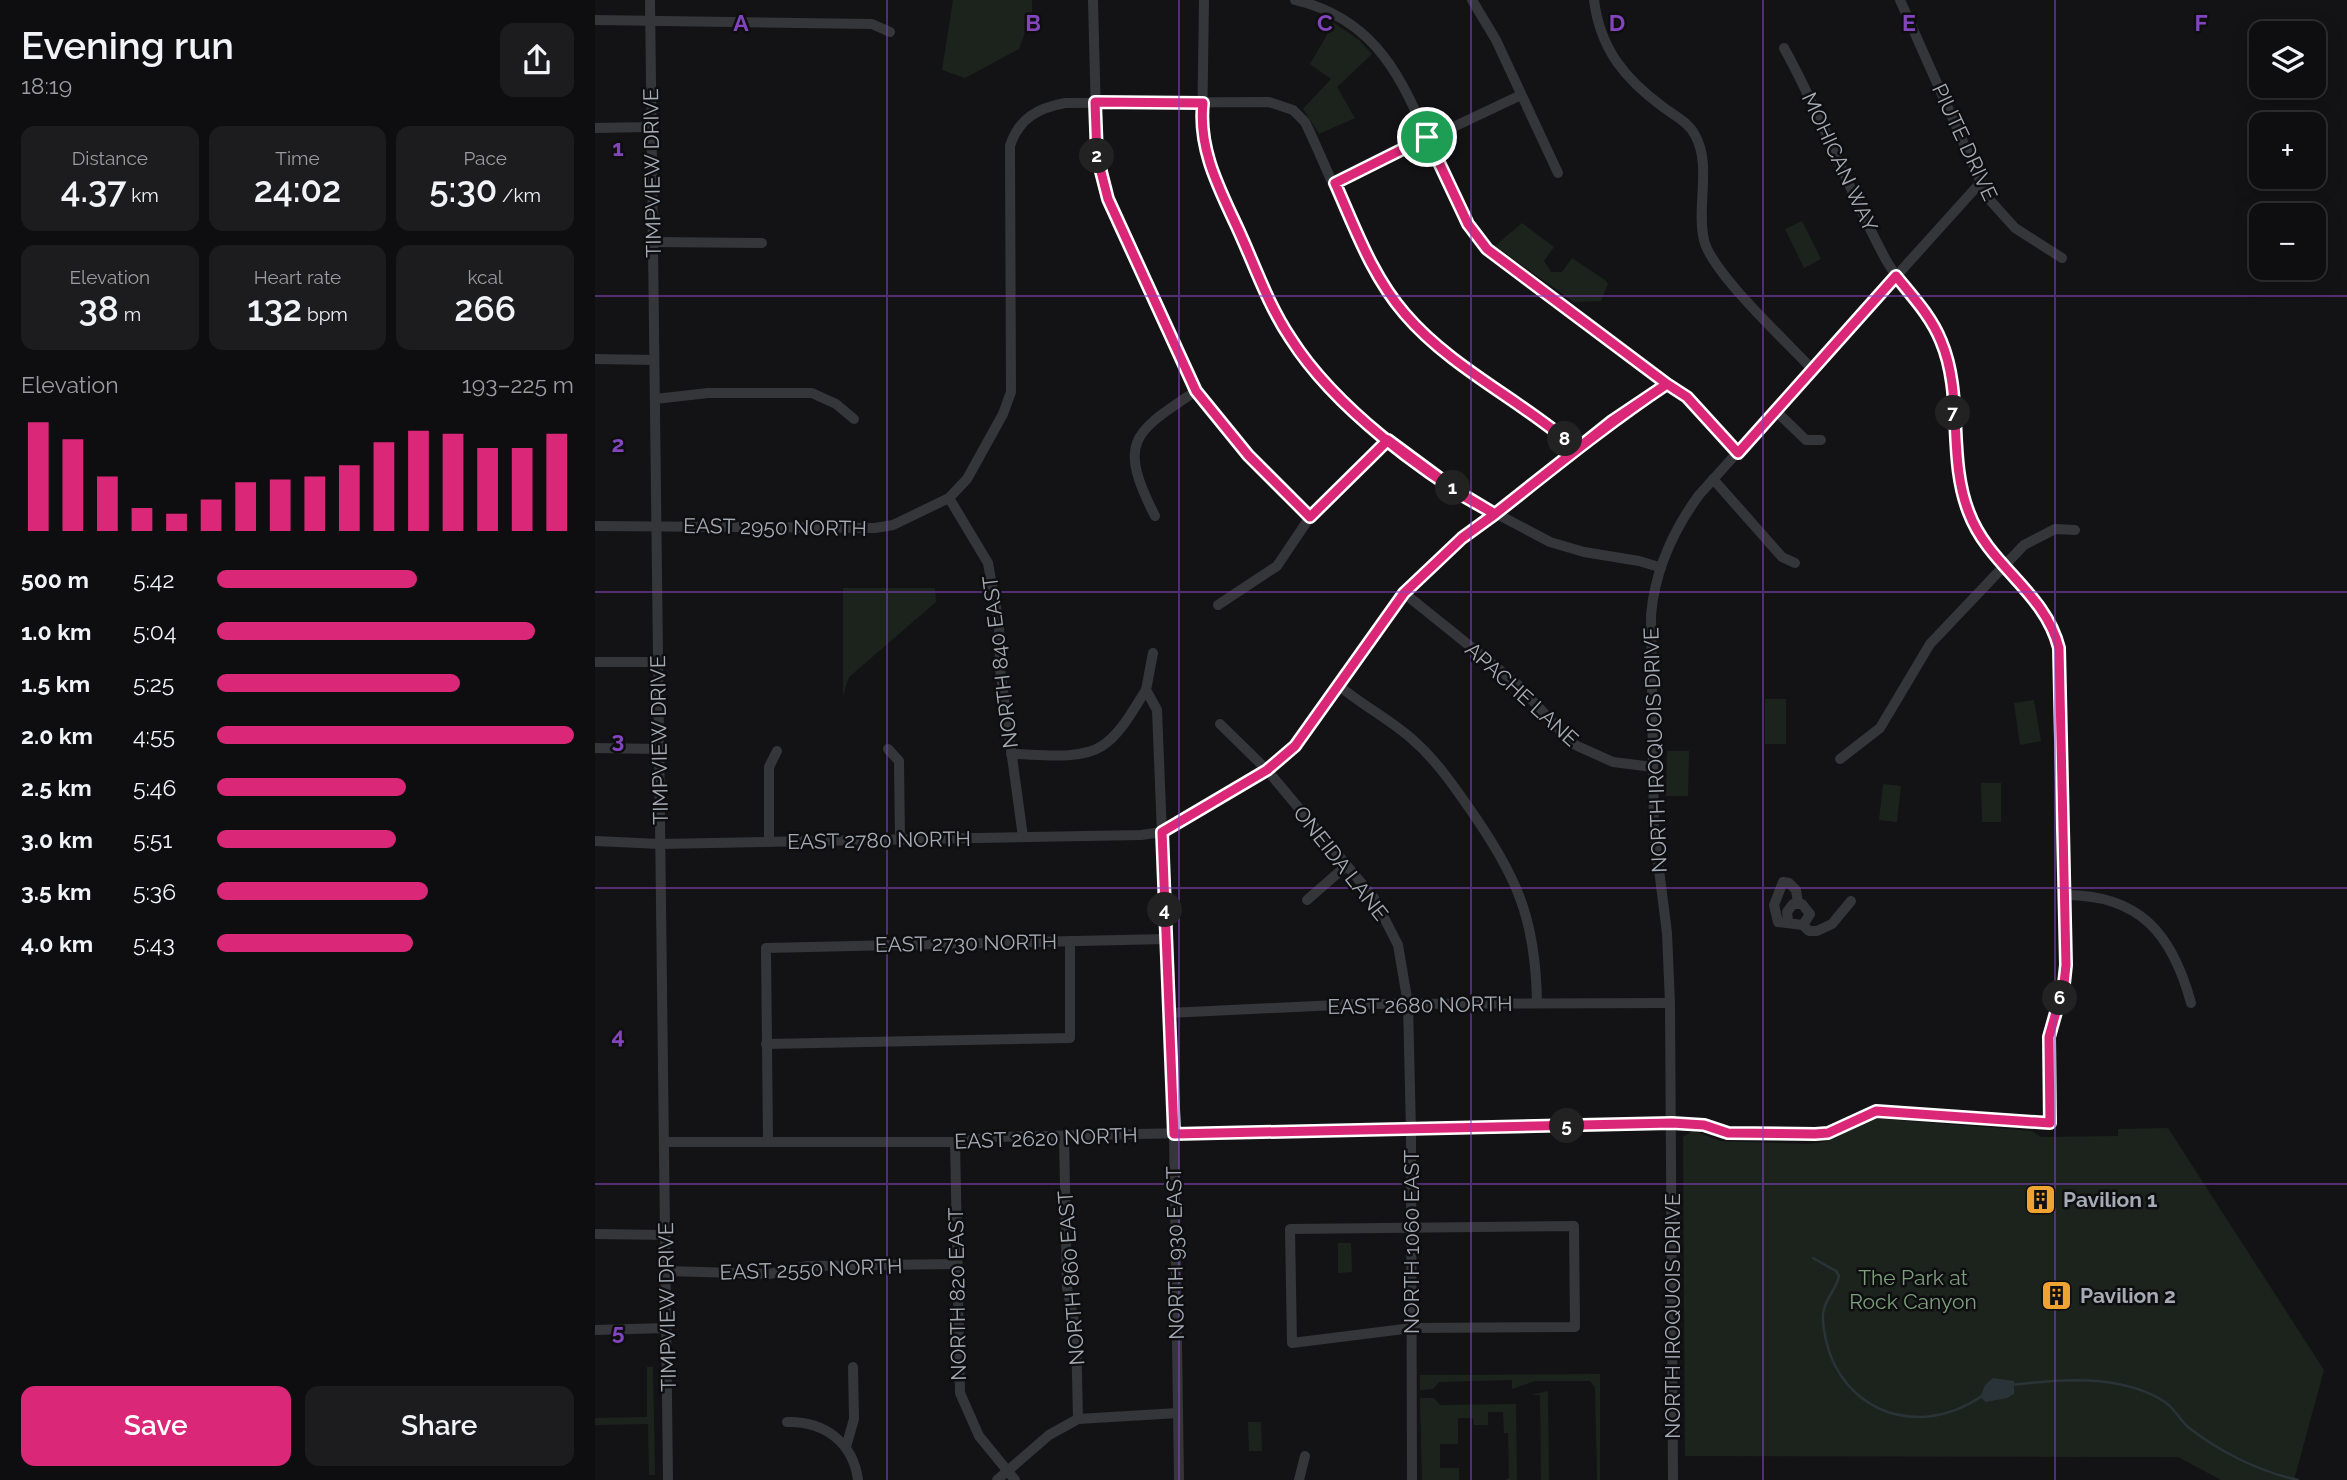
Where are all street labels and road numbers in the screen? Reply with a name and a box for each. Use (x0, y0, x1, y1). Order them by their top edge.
street label: PIUTE DRIVE (1927, 80, 2003, 204)
street label: TIMPVIEW DRIVE (638, 88, 666, 258)
street label: MOHICAN WAY (1797, 88, 1883, 236)
street label: EAST 2950 NORTH (683, 513, 867, 541)
street label: NORTH 840 EAST (977, 574, 1023, 750)
street label: NORTH IROQUOIS DRIVE (1638, 627, 1672, 873)
street label: APACHE LANE (1460, 637, 1584, 751)
street label: TIMPVIEW DRIVE (645, 655, 673, 825)
street label: ONEIDA LANE (1288, 801, 1394, 925)
street label: EAST 2780 NORTH (787, 826, 971, 854)
street label: EAST 2730 NORTH (875, 929, 1057, 957)
street label: EAST 2680 NORTH (1327, 991, 1513, 1019)
street label: EAST 2620 NORTH (954, 1122, 1138, 1154)
street label: NORTH 1060 EAST (1399, 1150, 1424, 1334)
street label: NORTH 930 EAST (1161, 1166, 1189, 1340)
street label: NORTH 860 EAST (1052, 1190, 1090, 1366)
street label: NORTH IROQUOIS DRIVE (1660, 1193, 1685, 1439)
street label: NORTH 820 EAST (943, 1207, 971, 1381)
street label: TIMPVIEW DRIVE (653, 1222, 681, 1392)
street label: EAST 2550 NORTH (719, 1253, 903, 1285)

